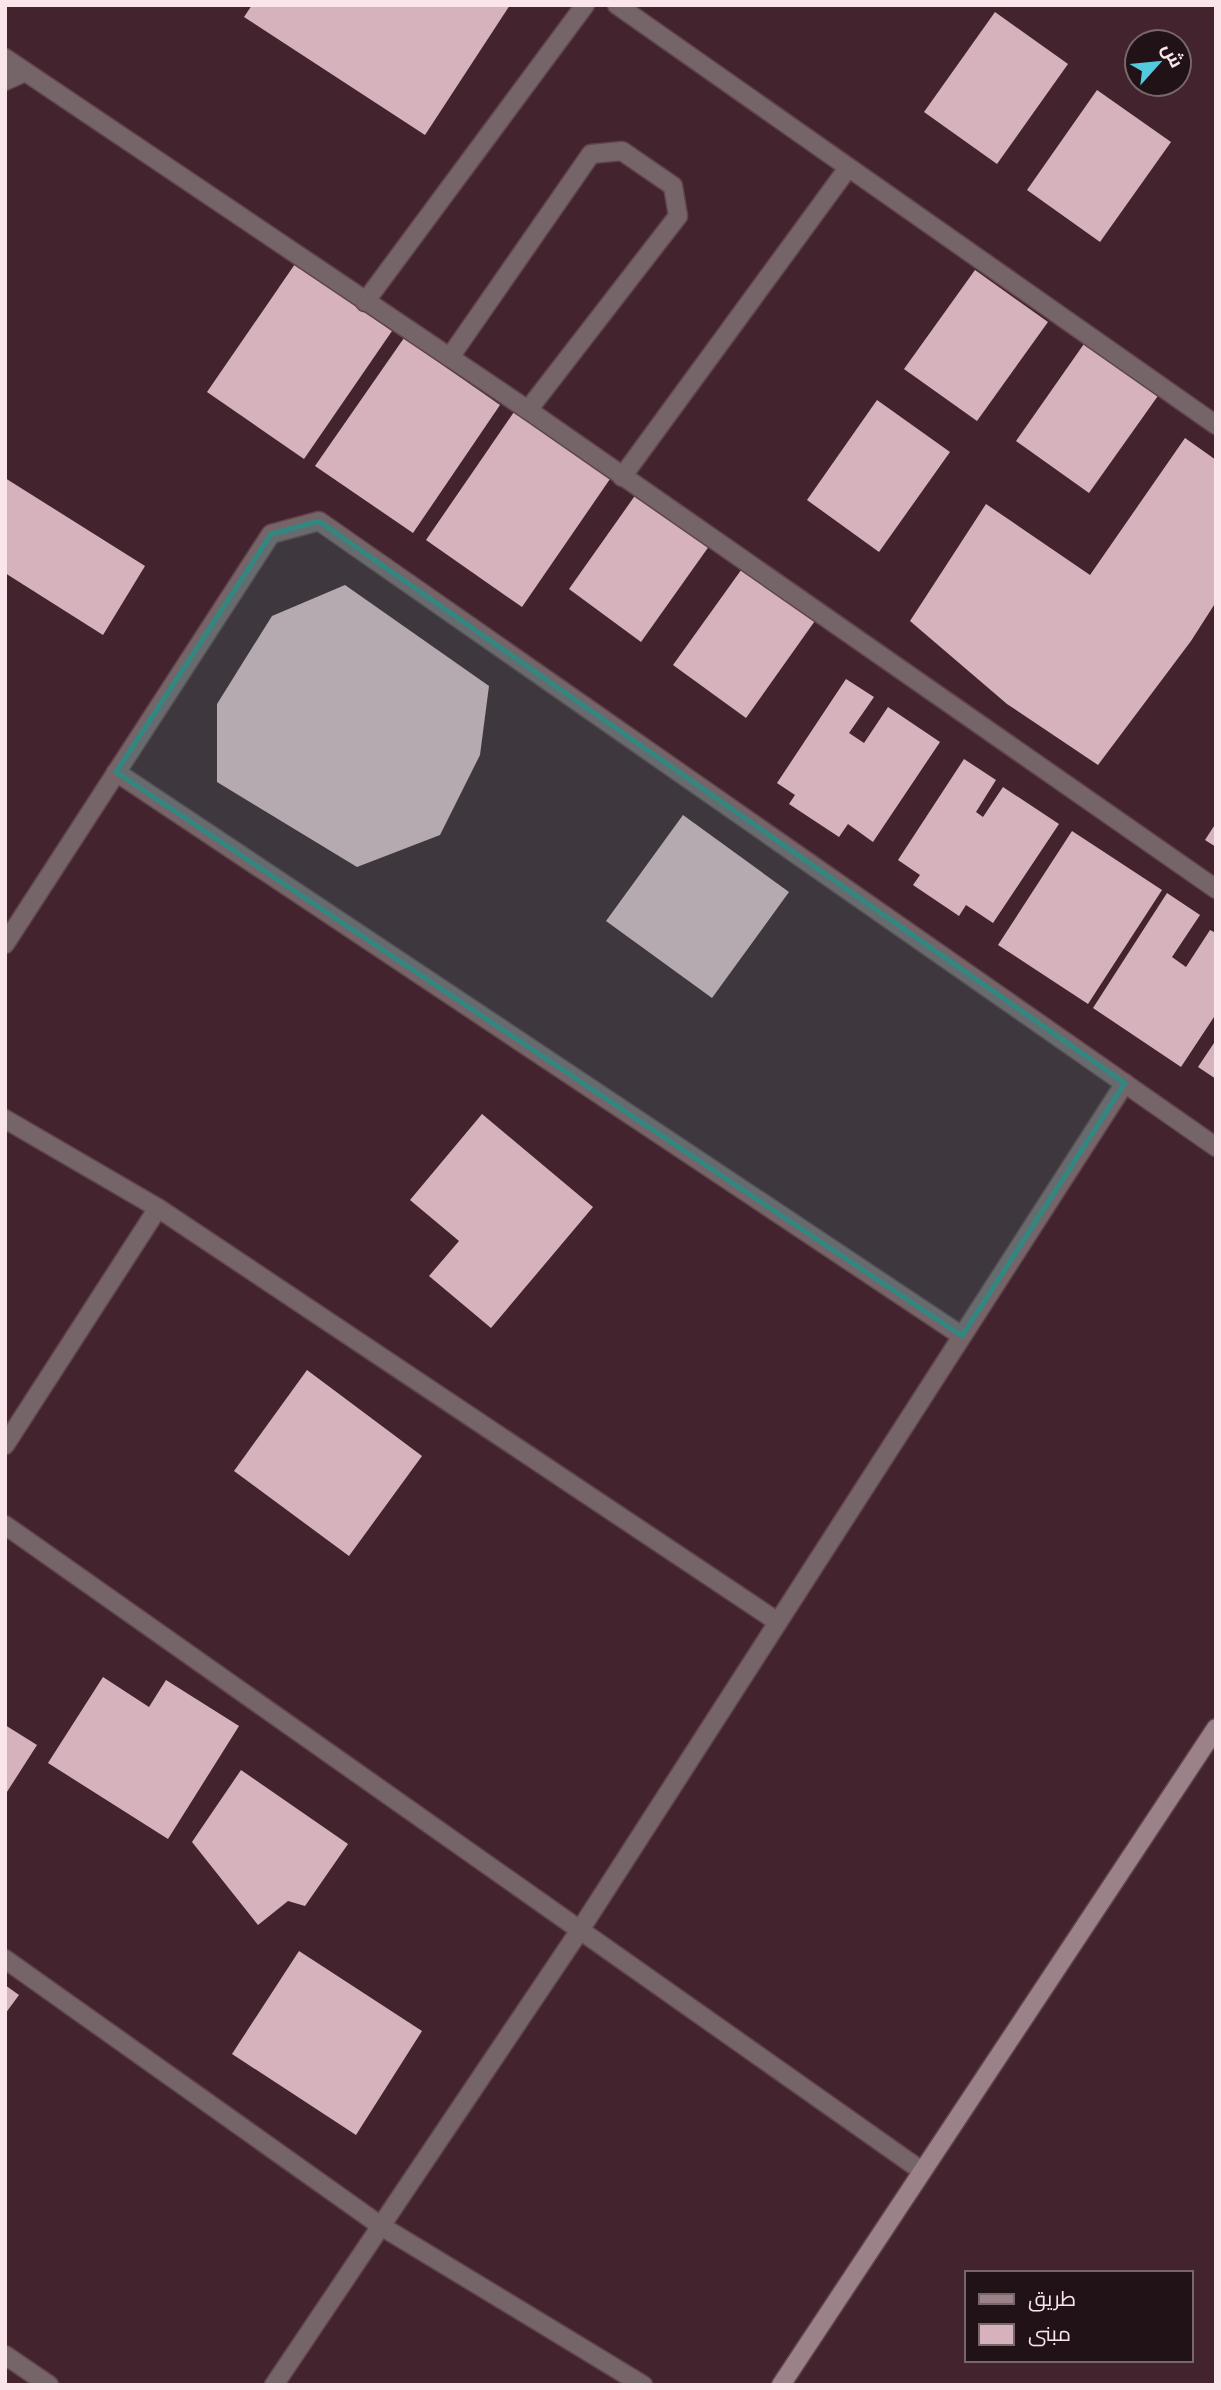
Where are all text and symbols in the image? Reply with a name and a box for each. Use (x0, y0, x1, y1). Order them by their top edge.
north arrow (1123, 28, 1193, 98)
text: ش (1157, 39, 1188, 72)
legend (965, 2271, 1193, 2362)
text: طريق (1028, 2286, 1076, 2312)
text: مبنى (1028, 2321, 1071, 2347)

